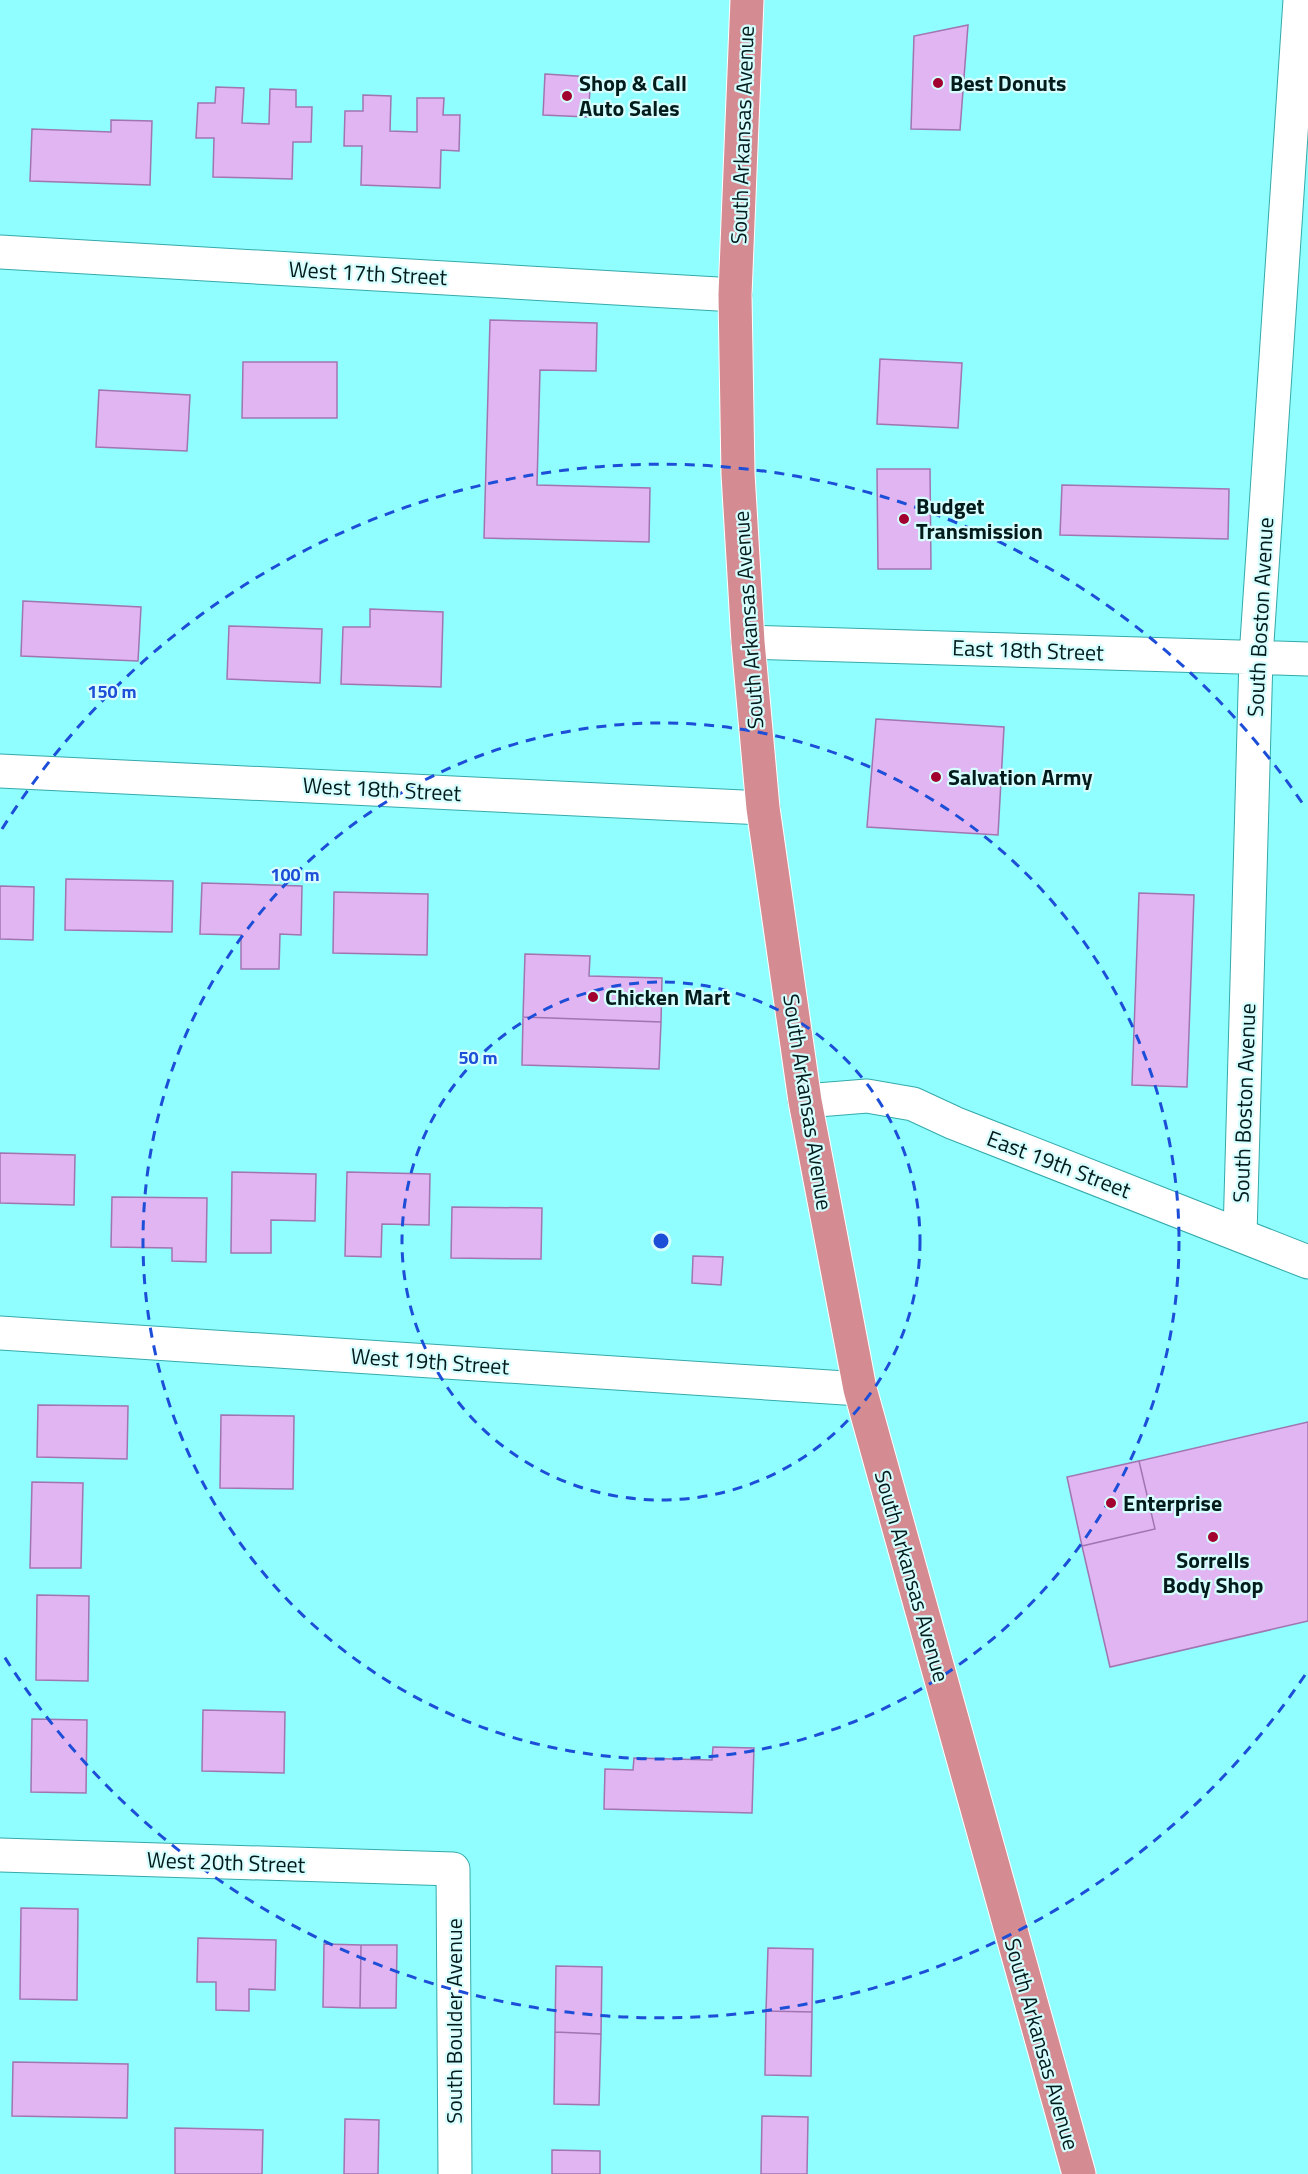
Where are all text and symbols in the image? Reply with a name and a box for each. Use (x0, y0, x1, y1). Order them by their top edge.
street label: South Arkansas Avenue (721, 25, 763, 245)
place label: Shop & Call Auto Sales (579, 66, 687, 125)
place label: Best Donuts (950, 66, 1066, 100)
marker: Best Donuts (931, 76, 945, 90)
marker: Shop & Call Auto Sales (560, 89, 574, 103)
street label: West 17th Street (288, 252, 448, 294)
place label: Budget Transmission (916, 489, 1043, 548)
street label: South Arkansas Avenue (723, 510, 773, 730)
marker: Budget Transmission (897, 512, 911, 526)
street label: South Boston Avenue (1238, 516, 1282, 718)
street label: East 18th Street (952, 630, 1105, 670)
text: 150 m (87, 678, 137, 705)
place label: Salvation Army (948, 760, 1092, 794)
street label: West 18th Street (302, 768, 462, 810)
marker: Salvation Army (929, 770, 943, 784)
text: 100 m (270, 861, 320, 888)
place label: Chicken Mart (605, 980, 730, 1014)
marker: Chicken Mart (586, 990, 600, 1004)
street label: South Arkansas Avenue (774, 991, 842, 1213)
street label: South Boston Avenue (1224, 1003, 1264, 1203)
text: 50 m (458, 1044, 498, 1071)
street label: East 19th Street (982, 1121, 1136, 1207)
centre of rings (651, 1231, 671, 1251)
street label: West 19th Street (350, 1339, 511, 1384)
street label: South Arkansas Avenue (866, 1466, 958, 1686)
place label: Enterprise (1123, 1486, 1222, 1520)
marker: Enterprise (1104, 1496, 1118, 1510)
marker: Sorrells Body Shop (1206, 1530, 1220, 1544)
place label: Sorrells Body Shop (1163, 1543, 1263, 1602)
street label: West 20th Street (146, 1842, 306, 1882)
street label: South Boulder Avenue (437, 1918, 471, 2124)
street label: South Arkansas Avenue (996, 1934, 1088, 2154)

